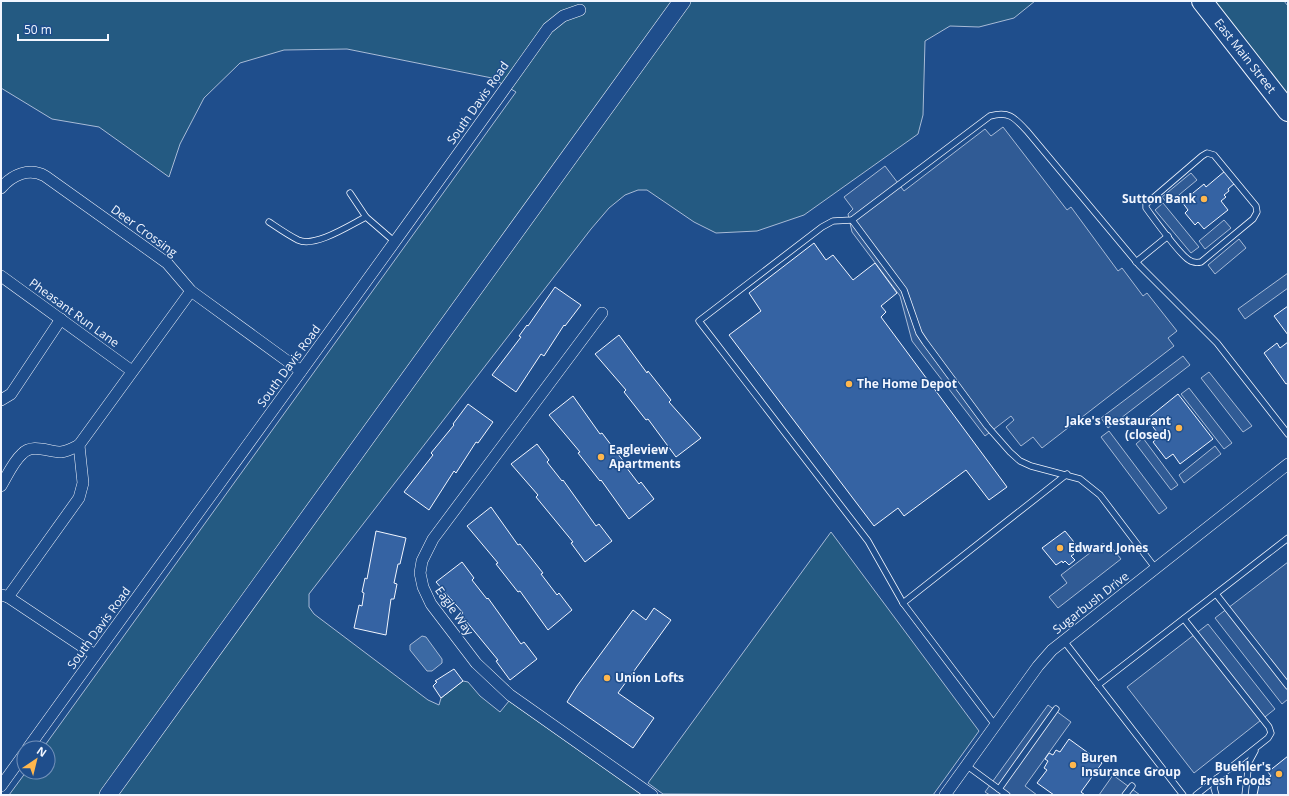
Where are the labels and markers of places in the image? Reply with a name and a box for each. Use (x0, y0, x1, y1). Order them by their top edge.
place label: Sutton Bank (1122, 190, 1197, 207)
marker: Sutton Bank (1199, 194, 1209, 204)
place label: The Home Depot (857, 375, 957, 392)
marker: The Home Depot (844, 379, 854, 389)
place label: Jake's Restaurant (closed) (1065, 412, 1171, 443)
marker: Jake's Restaurant (closed) (1174, 423, 1184, 433)
place label: Eagleview Apartments (609, 441, 681, 472)
marker: Eagleview Apartments (596, 452, 606, 462)
place label: Edward Jones (1068, 539, 1148, 556)
marker: Edward Jones (1055, 543, 1065, 553)
place label: Union Lofts (615, 669, 684, 686)
marker: Union Lofts (602, 673, 612, 683)
place label: Buren Insurance Group (1081, 749, 1181, 780)
place label: Buehler's Fresh Foods (1200, 758, 1271, 789)
marker: Buren Insurance Group (1068, 760, 1078, 770)
marker: Buehler's Fresh Foods (1274, 769, 1284, 779)

